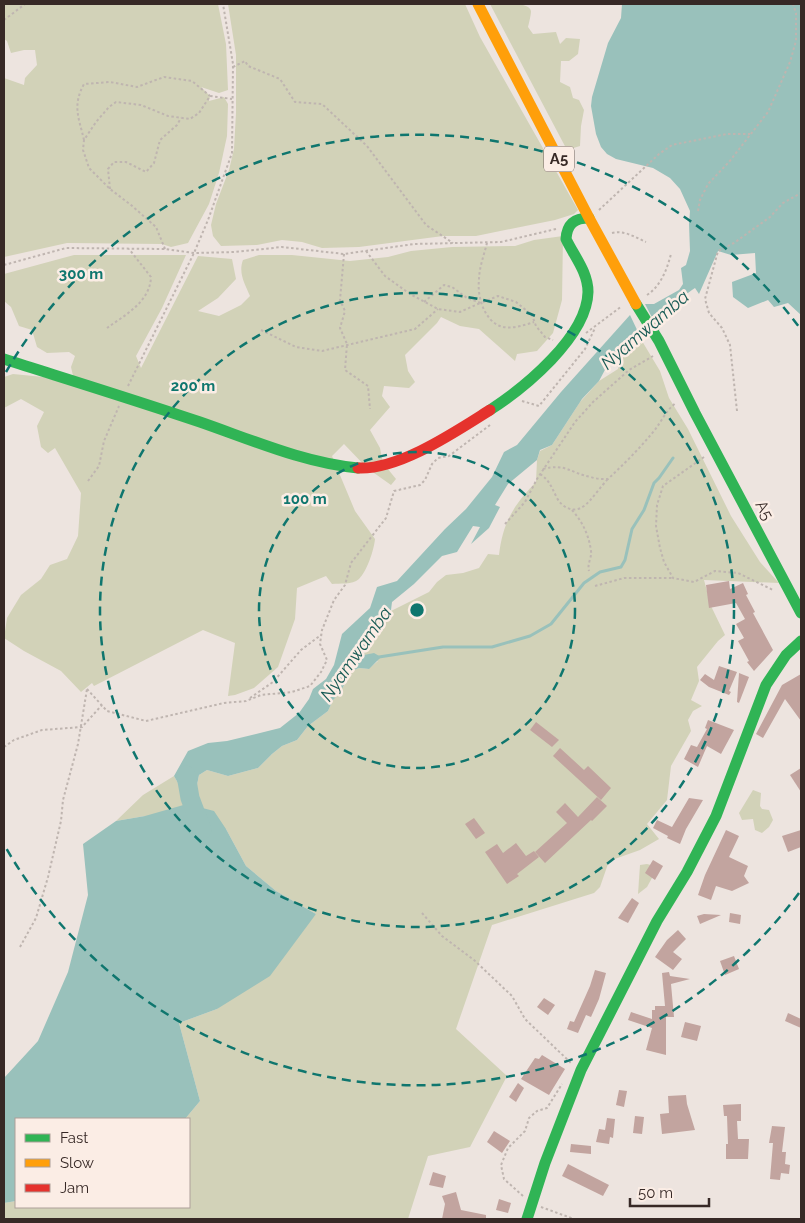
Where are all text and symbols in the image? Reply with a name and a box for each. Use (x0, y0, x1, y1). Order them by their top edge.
road number: A5 (544, 146, 574, 172)
text: 300 m (59, 265, 103, 283)
water label: Nyamwamba (596, 286, 693, 374)
text: 200 m (171, 377, 215, 395)
text: 100 m (283, 490, 327, 508)
street label: A5 (752, 497, 778, 524)
centre of rings (408, 601, 426, 619)
water label: Nyamwamba (315, 603, 396, 705)
legend (15, 1118, 190, 1208)
text: Fast (60, 1129, 88, 1147)
text: Slow (60, 1154, 94, 1172)
scale bar (630, 1176, 709, 1208)
text: Jam (60, 1179, 89, 1197)
text: 50 m (638, 1184, 673, 1202)

